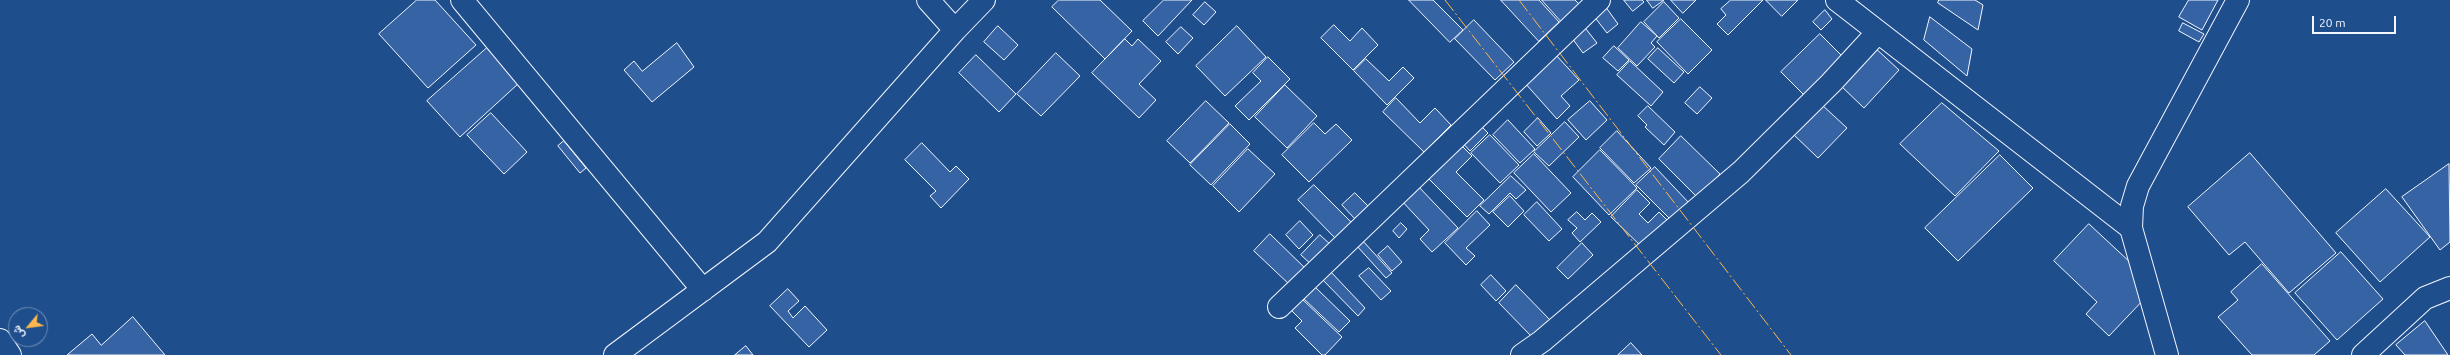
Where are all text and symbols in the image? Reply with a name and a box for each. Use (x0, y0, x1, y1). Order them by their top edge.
scale bar (2314, 8, 2398, 34)
text: 20 m (2319, 16, 2346, 29)
north arrow (8, 307, 48, 347)
text: ش (10, 324, 27, 341)

